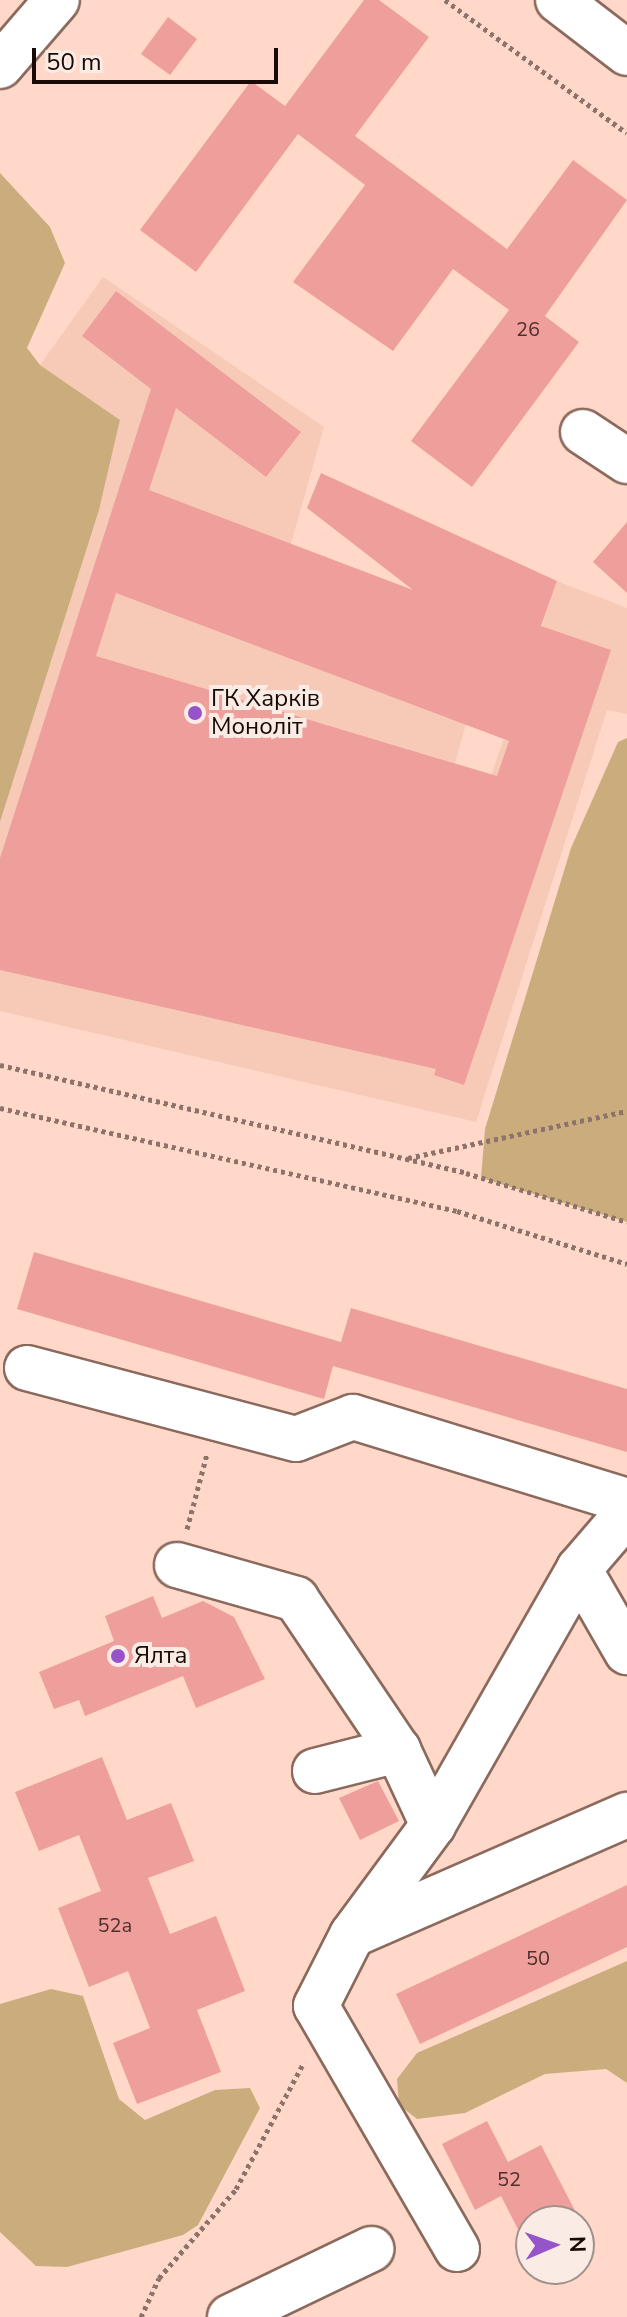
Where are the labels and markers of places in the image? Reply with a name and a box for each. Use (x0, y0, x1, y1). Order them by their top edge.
place label: ГК Харків Моноліт (211, 685, 320, 741)
marker: ГК Харків Моноліт (186, 704, 204, 722)
place label: Ялта (134, 1642, 187, 1670)
marker: Ялта (109, 1647, 127, 1665)

